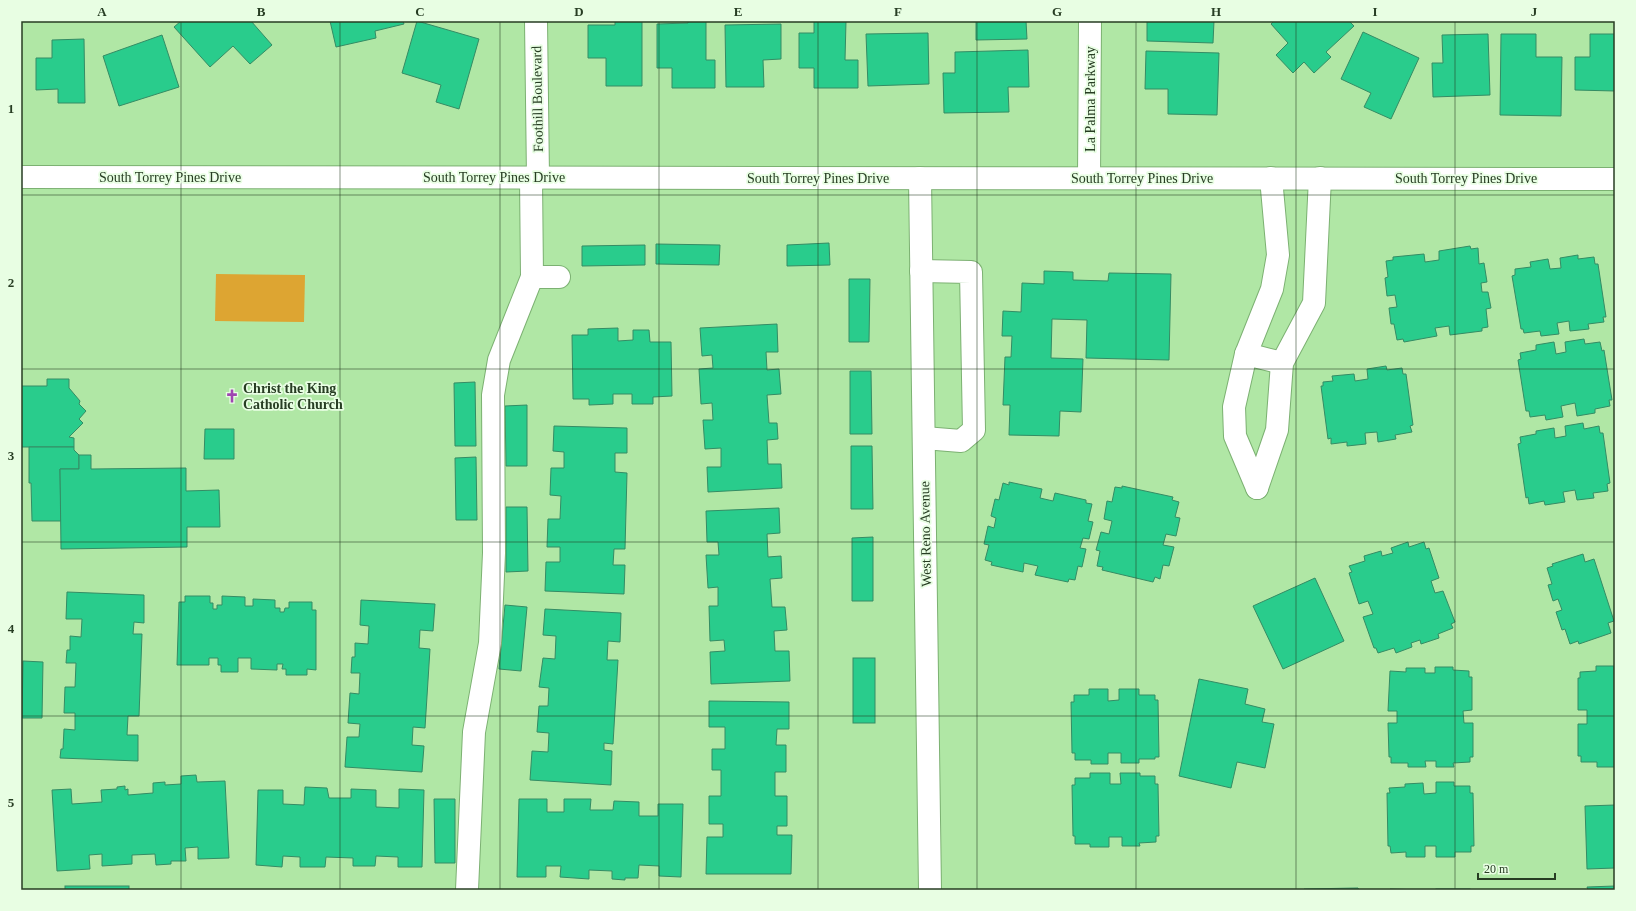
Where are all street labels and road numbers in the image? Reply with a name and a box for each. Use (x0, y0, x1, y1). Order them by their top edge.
street label: Foothill Boulevard (529, 46, 546, 152)
street label: La Palma Parkway (1083, 46, 1098, 152)
street label: South Torrey Pines Drive (99, 170, 241, 185)
street label: South Torrey Pines Drive (423, 170, 565, 185)
street label: South Torrey Pines Drive (747, 171, 889, 186)
street label: South Torrey Pines Drive (1071, 171, 1213, 186)
street label: South Torrey Pines Drive (1395, 171, 1537, 186)
street label: West Reno Avenue (917, 481, 934, 587)

